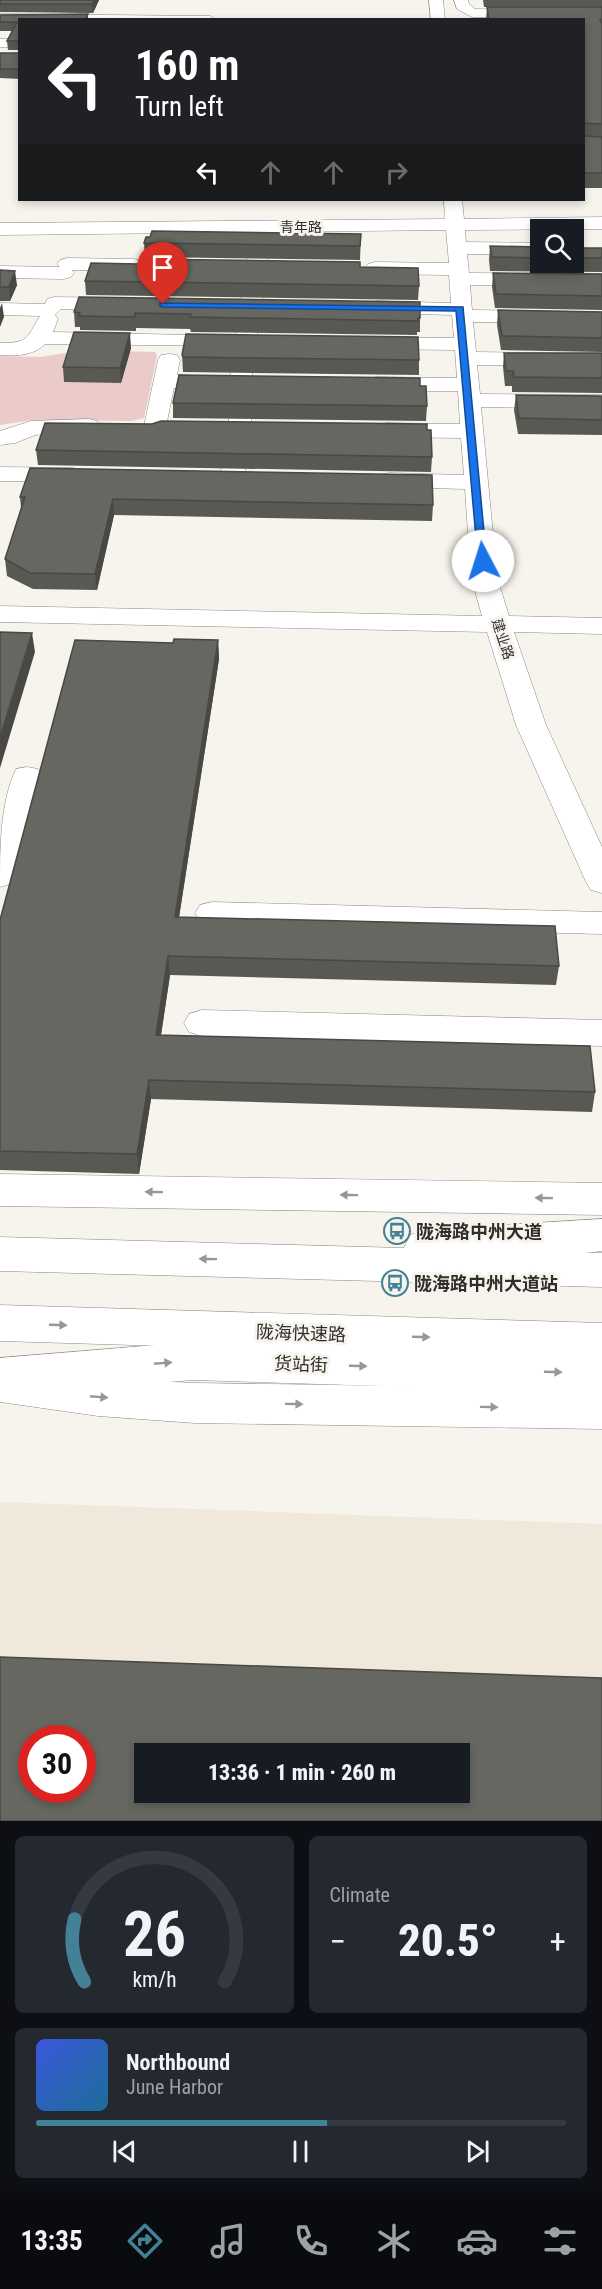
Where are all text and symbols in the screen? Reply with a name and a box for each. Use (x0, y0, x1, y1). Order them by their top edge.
text: 160 m (135, 41, 240, 90)
icon: left (36, 42, 114, 120)
text: Turn left (135, 91, 224, 123)
icon: left (191, 156, 224, 189)
icon: ahead (254, 156, 287, 189)
icon: ahead (317, 156, 350, 189)
icon: right (380, 156, 413, 189)
street label: 青年路 (280, 219, 322, 235)
map controls (530, 219, 584, 273)
button: search (530, 219, 584, 273)
pin (137, 242, 188, 304)
icon: arrive (146, 251, 179, 284)
position arrow (451, 529, 515, 593)
street label: 建业路 (489, 617, 517, 661)
one-way arrow (144, 1188, 163, 1197)
one-way arrow (339, 1190, 358, 1200)
one-way arrow (534, 1193, 553, 1203)
bus stop icon: 陇海路中州大道 (382, 1216, 412, 1246)
place label: 陇海路中州大道 (416, 1221, 542, 1242)
one-way arrow (198, 1254, 217, 1263)
bus stop icon: 陇海路中州大道站 (380, 1268, 410, 1298)
place label: 陇海路中州大道站 (414, 1273, 558, 1294)
one-way arrow (49, 1320, 68, 1330)
street label: 陇海快速路 (256, 1321, 346, 1345)
one-way arrow (412, 1332, 431, 1341)
street label: 货站街 (274, 1353, 328, 1375)
one-way arrow (153, 1358, 172, 1368)
one-way arrow (348, 1361, 367, 1371)
one-way arrow (543, 1367, 562, 1377)
one-way arrow (90, 1392, 109, 1402)
one-way arrow (285, 1400, 304, 1409)
one-way arrow (480, 1403, 499, 1412)
speed limit sign: 30 (18, 1725, 96, 1803)
text: 13:36 · 1 min · 260 m (208, 1760, 396, 1785)
text: Climate (330, 1883, 390, 1907)
text: 26 (123, 1898, 186, 1971)
text: 20.5° (398, 1914, 498, 1967)
text: − (330, 1922, 346, 1961)
text: + (550, 1922, 566, 1961)
text: km/h (132, 1967, 176, 1992)
text: Northbound (126, 2050, 230, 2075)
text: June Harbor (126, 2075, 223, 2099)
icon: previous (108, 2135, 141, 2168)
icon: pause (284, 2135, 317, 2168)
icon: next (461, 2135, 494, 2168)
icon: directions (124, 2220, 166, 2262)
icon: music (207, 2220, 249, 2262)
icon: phone (290, 2220, 332, 2262)
icon: climate (373, 2220, 415, 2262)
icon: car (456, 2220, 498, 2262)
icon: filters (539, 2220, 581, 2262)
text: 13:35 (21, 2225, 83, 2257)

